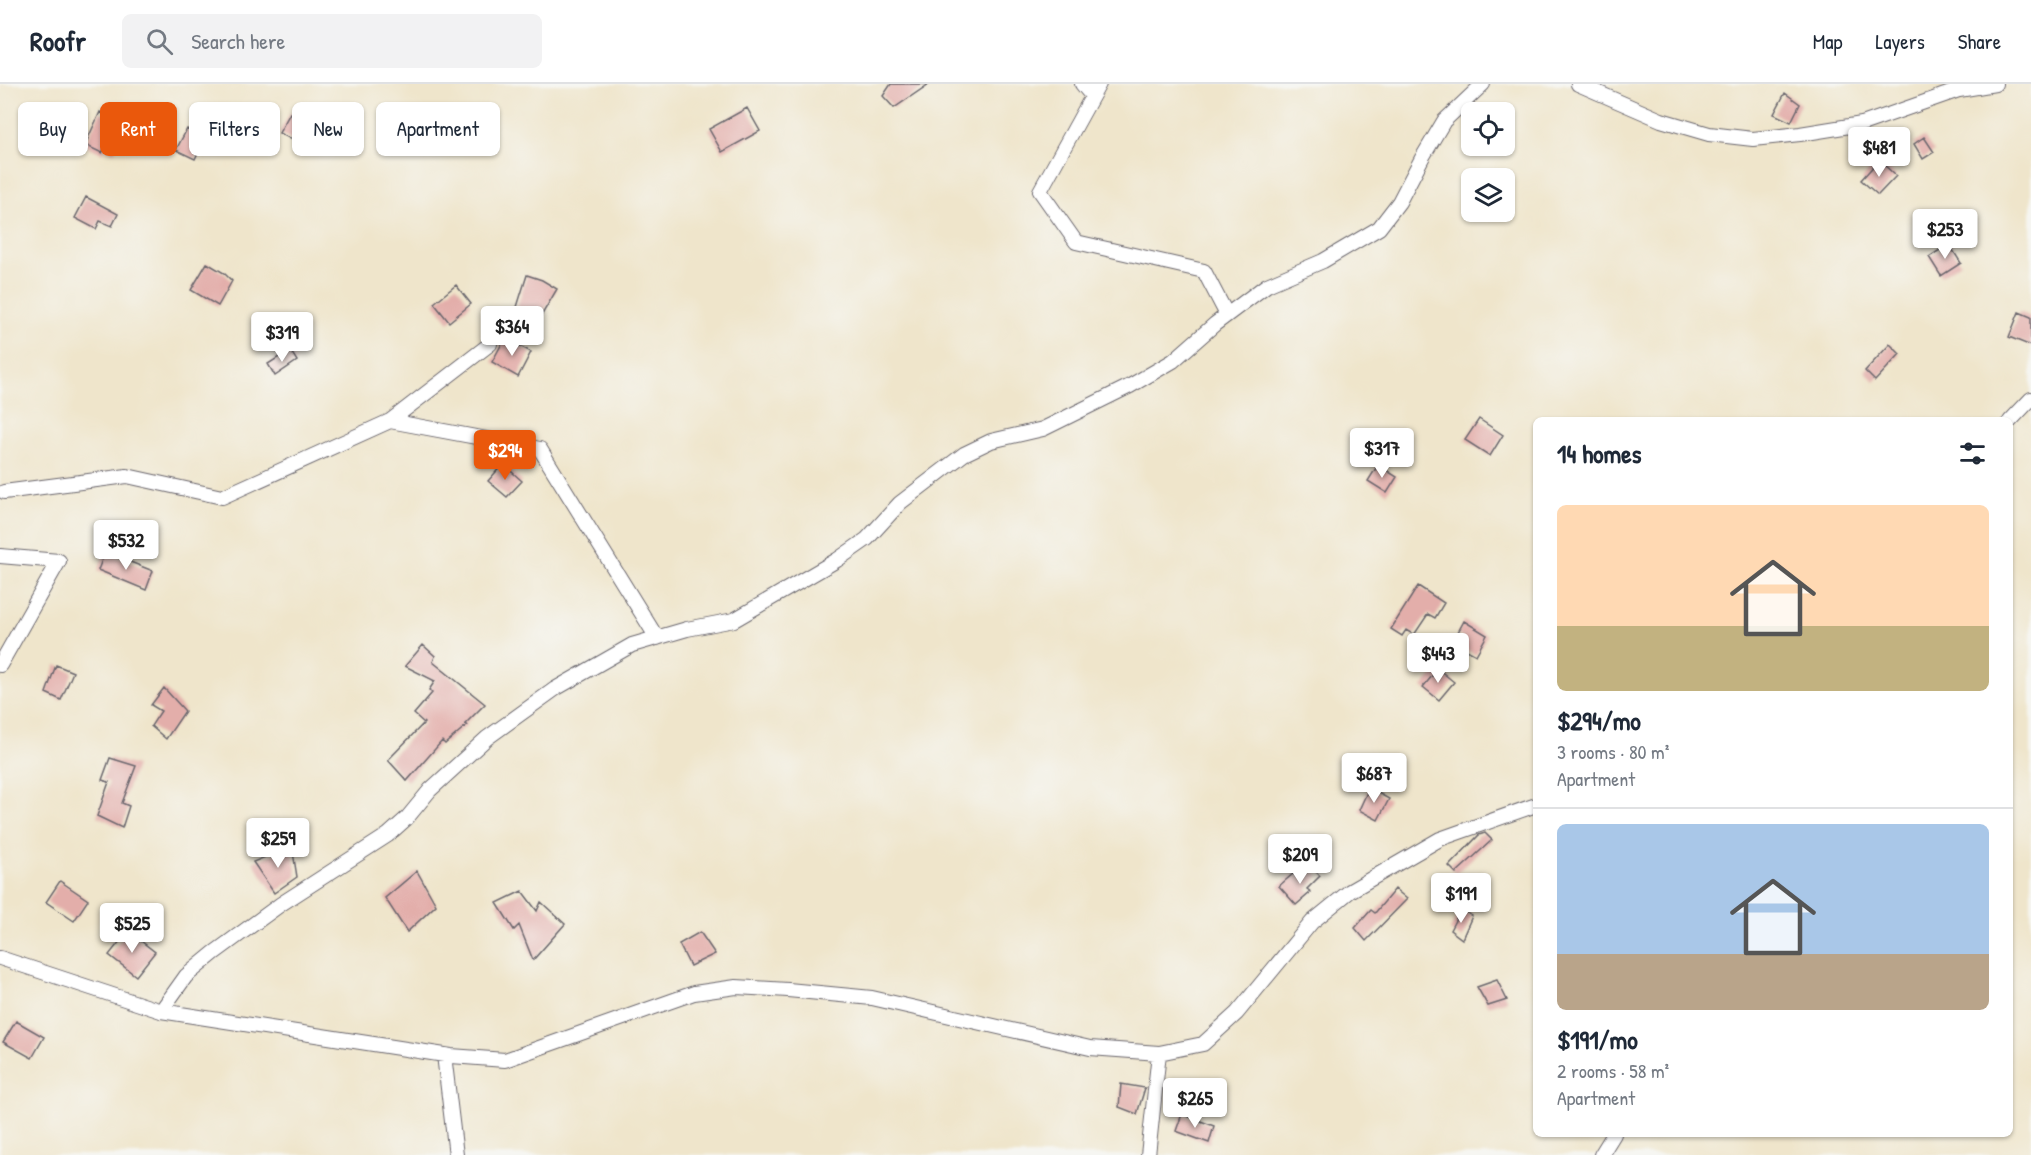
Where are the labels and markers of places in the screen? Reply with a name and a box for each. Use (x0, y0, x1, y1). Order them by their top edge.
pin: $481 (1843, 127, 1915, 178)
pin: $253 (1909, 209, 1981, 260)
pin: $364 (476, 306, 548, 357)
pin: $319 (246, 312, 318, 363)
pin: $317 (1346, 428, 1418, 479)
pin: $294 (469, 430, 541, 481)
pin: $532 (90, 520, 162, 571)
pin: $443 (1402, 633, 1474, 684)
pin: $687 (1338, 753, 1410, 804)
pin: $259 (242, 818, 314, 869)
pin: $209 (1264, 834, 1336, 885)
pin: $191 (1425, 873, 1497, 924)
pin: $525 (96, 903, 168, 954)
pin: $265 (1159, 1078, 1231, 1129)

